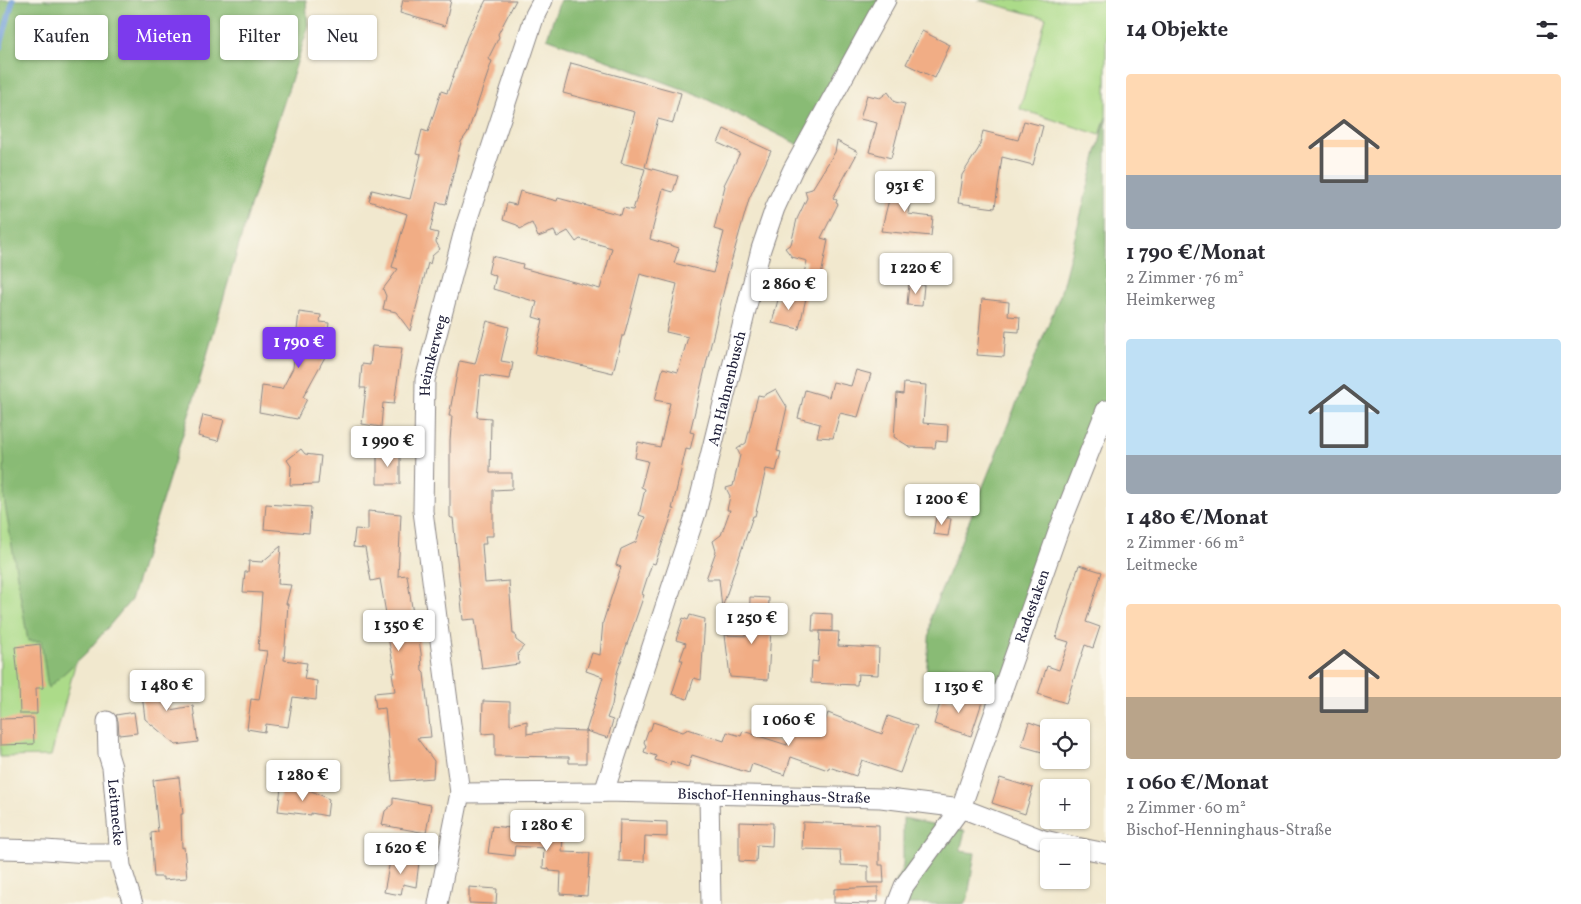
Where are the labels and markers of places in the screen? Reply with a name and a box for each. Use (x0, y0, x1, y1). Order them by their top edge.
pin: 931 € (870, 170, 940, 213)
pin: 1 220 € (870, 252, 962, 295)
pin: 2 860 € (743, 268, 835, 311)
pin: 1 790 € (253, 326, 345, 369)
pin: 1 990 € (342, 426, 434, 468)
pin: 1 200 € (896, 484, 988, 526)
pin: 1 250 € (706, 602, 798, 645)
pin: 1 350 € (353, 610, 445, 652)
pin: 1 480 € (121, 670, 213, 712)
pin: 1 130 € (913, 672, 1005, 714)
pin: 1 060 € (743, 704, 835, 747)
pin: 1 280 € (257, 760, 349, 802)
pin: 1 280 € (501, 810, 593, 852)
pin: 1 620 € (355, 832, 447, 875)

